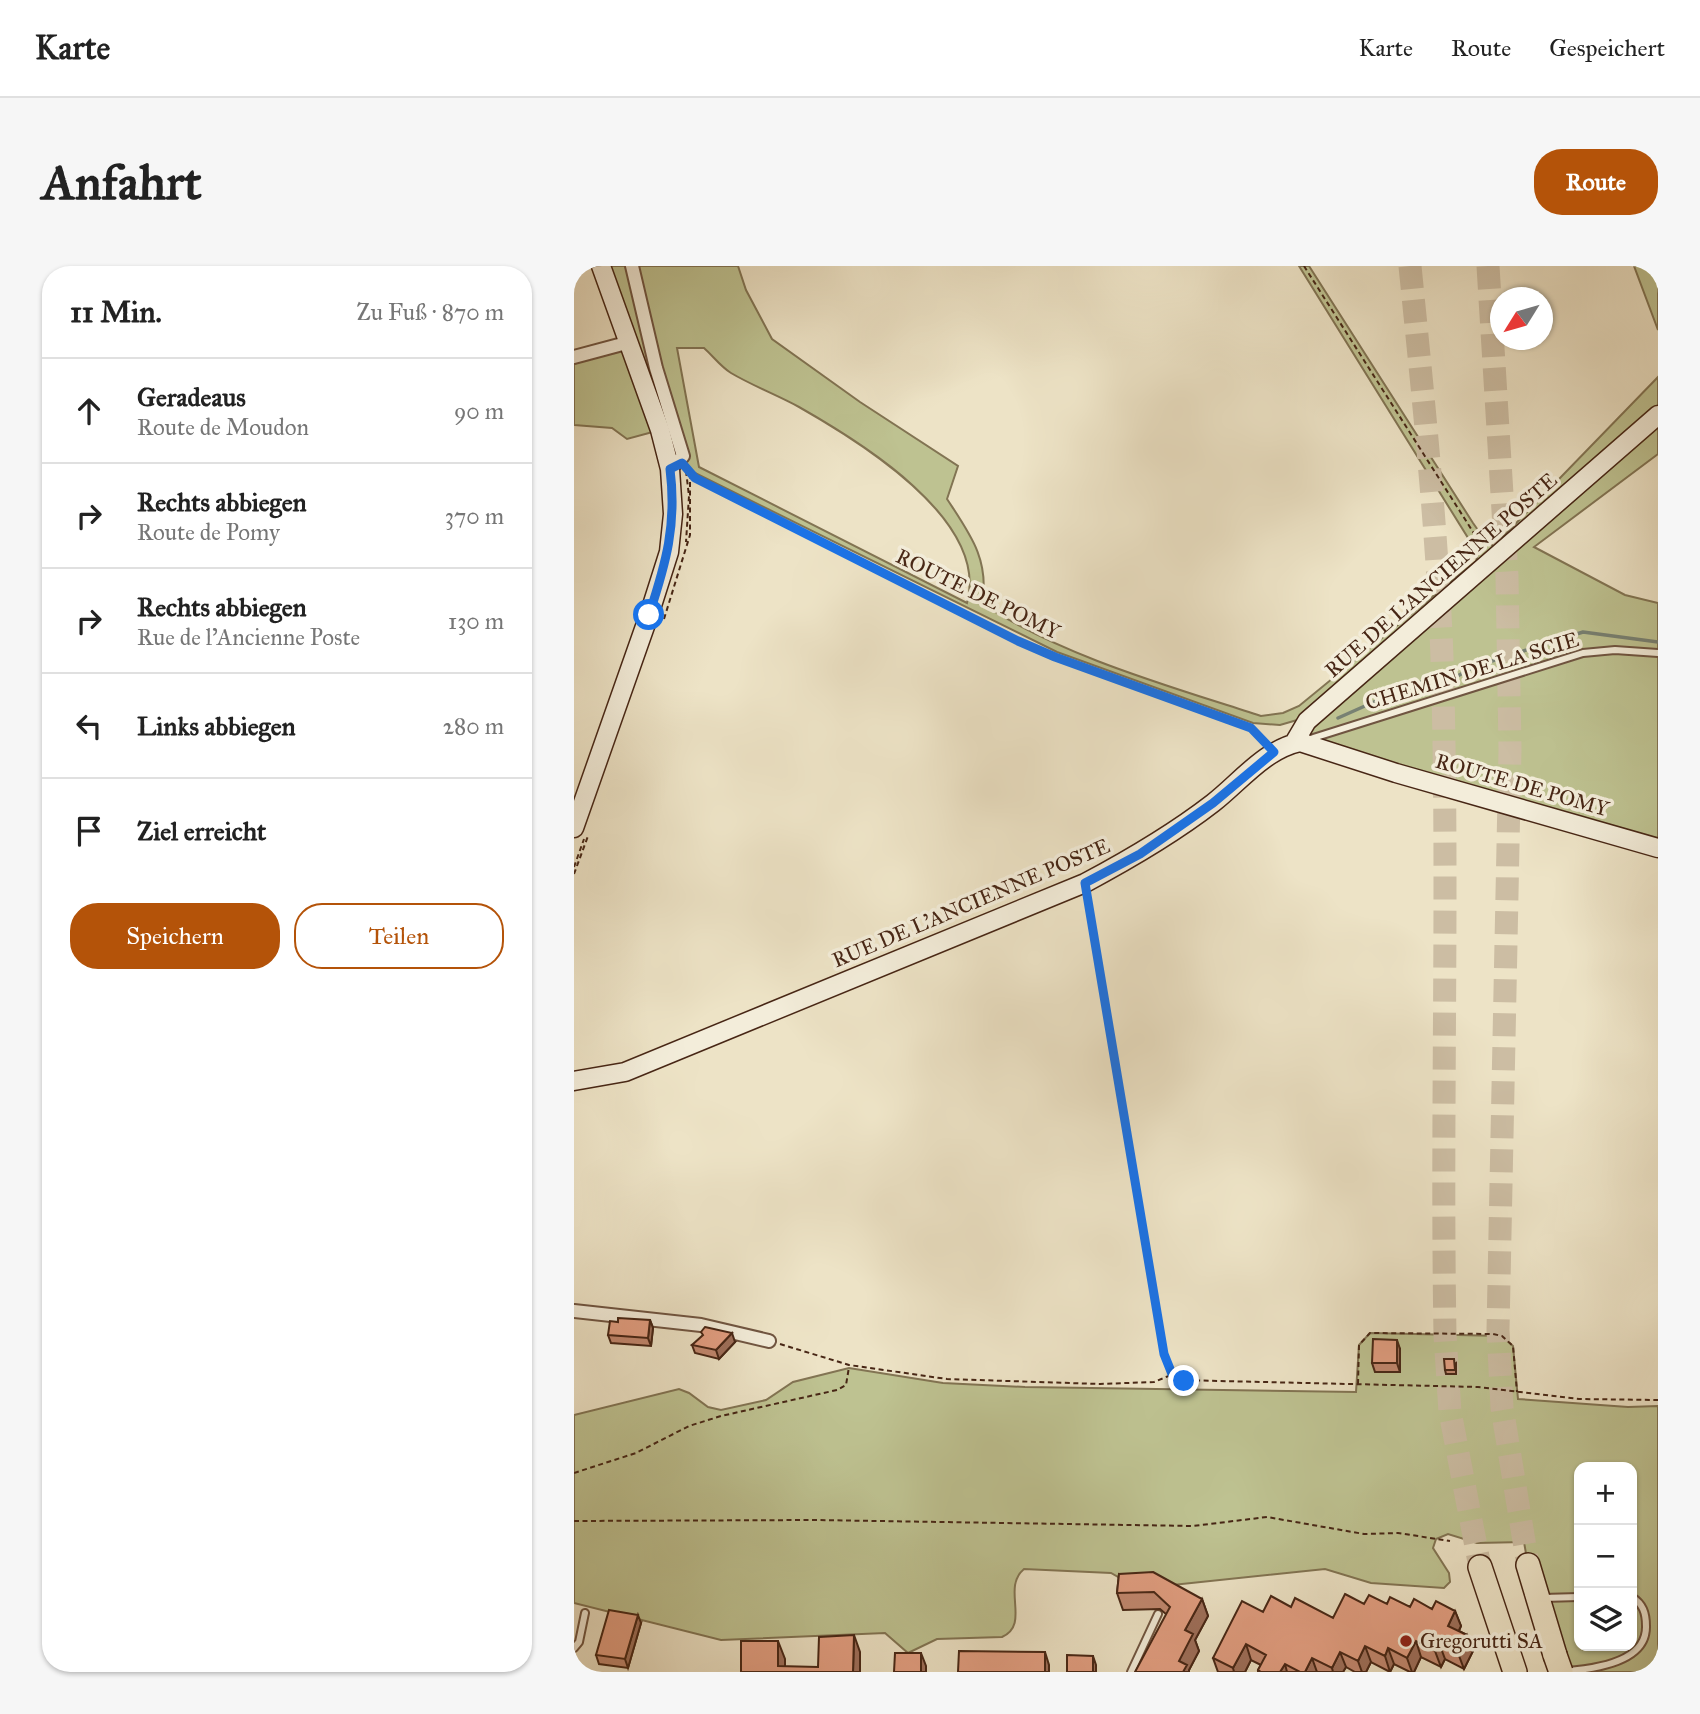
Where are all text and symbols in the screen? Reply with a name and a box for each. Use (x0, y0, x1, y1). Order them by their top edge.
text: Karte (35, 28, 110, 68)
text: Karte (1358, 33, 1413, 63)
text: Route (1451, 33, 1511, 63)
text: Gespeichert (1549, 33, 1665, 63)
button: Route (1534, 149, 1658, 215)
text: Anfahrt (42, 153, 202, 212)
north arrow (1490, 287, 1553, 350)
text: 11 Min. (70, 294, 162, 330)
text: Zu Fuß · 870 m (356, 298, 504, 326)
text: Geradeaus (137, 381, 246, 413)
icon: ahead (70, 392, 108, 430)
text: 90 m (454, 397, 504, 425)
text: Route de Moudon (137, 413, 309, 441)
street label: RUE DE L'ANCIENNE POSTE (1320, 467, 1562, 683)
text: Rechts abbiegen (137, 486, 307, 518)
icon: right (70, 497, 108, 535)
text: 370 m (445, 502, 504, 530)
text: Route de Pomy (137, 518, 280, 546)
street label: ROUTE DE POMY (892, 543, 1065, 645)
text: Rechts abbiegen (137, 591, 307, 623)
route start (633, 599, 664, 630)
icon: right (70, 602, 108, 640)
text: 130 m (448, 607, 504, 635)
text: Rue de l'Ancienne Poste (137, 623, 360, 651)
street label: CHEMIN DE LA SCIE (1362, 626, 1582, 716)
icon: left (70, 707, 108, 745)
text: Links abbiegen (137, 710, 296, 742)
text: 280 m (443, 712, 504, 740)
street label: ROUTE DE POMY (1432, 748, 1612, 822)
icon: arrive (70, 812, 108, 850)
text: Ziel erreicht (137, 815, 266, 847)
street label: RUE DE L'ANCIENNE POSTE (828, 833, 1114, 973)
button: Speichern (70, 903, 280, 969)
button: Teilen (294, 903, 504, 969)
route end (1168, 1365, 1199, 1396)
map controls (1574, 1462, 1637, 1651)
button: + (1574, 1462, 1637, 1525)
button: − (1574, 1525, 1637, 1588)
button: layers (1574, 1588, 1637, 1651)
place label: Gregorutti SA (1420, 1628, 1543, 1654)
marker: Gregorutti SA (1398, 1633, 1414, 1649)

